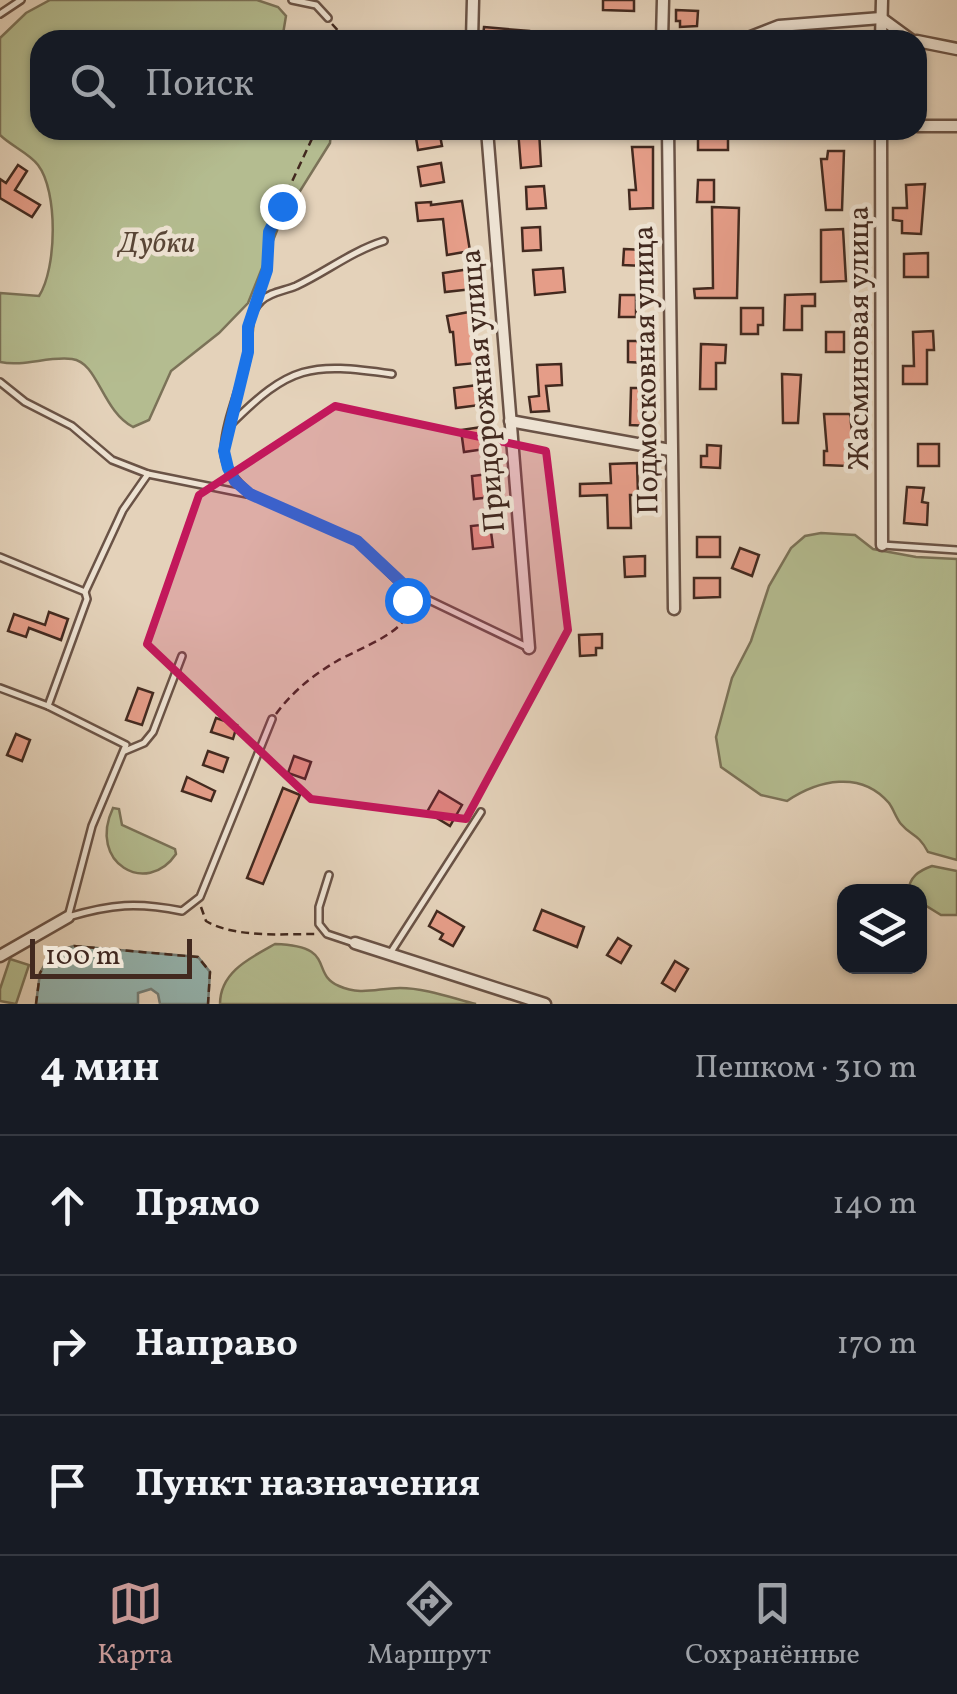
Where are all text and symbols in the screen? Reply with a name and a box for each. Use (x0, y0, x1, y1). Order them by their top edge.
search box (30, 30, 927, 140)
icon: search (65, 58, 120, 113)
text: Поиск (145, 59, 254, 112)
route end (260, 184, 306, 230)
street label: Жасминовая улица (839, 206, 881, 470)
park label: Дубки (116, 223, 196, 265)
street label: Подмосковная улица (623, 225, 671, 515)
street label: Придорожная улица (451, 247, 517, 534)
route start (385, 578, 431, 624)
map controls (837, 884, 927, 974)
button: layers (837, 884, 927, 974)
scale bar (30, 934, 192, 978)
text: 100 m (45, 937, 120, 976)
text: 4 мин (40, 1040, 160, 1099)
text: Пешком · 310 m (695, 1047, 917, 1091)
icon: ahead (40, 1178, 95, 1233)
text: Прямо (135, 1179, 260, 1232)
text: 140 m (832, 1183, 917, 1227)
icon: right (40, 1318, 95, 1373)
text: Направо (135, 1319, 298, 1372)
text: 170 m (836, 1323, 917, 1367)
icon: arrive (40, 1458, 95, 1513)
text: Пункт назначения (135, 1459, 480, 1512)
tab: Карта (97, 1576, 173, 1675)
tab: Маршрут (367, 1576, 491, 1675)
tab: Сохранённые (685, 1576, 860, 1675)

